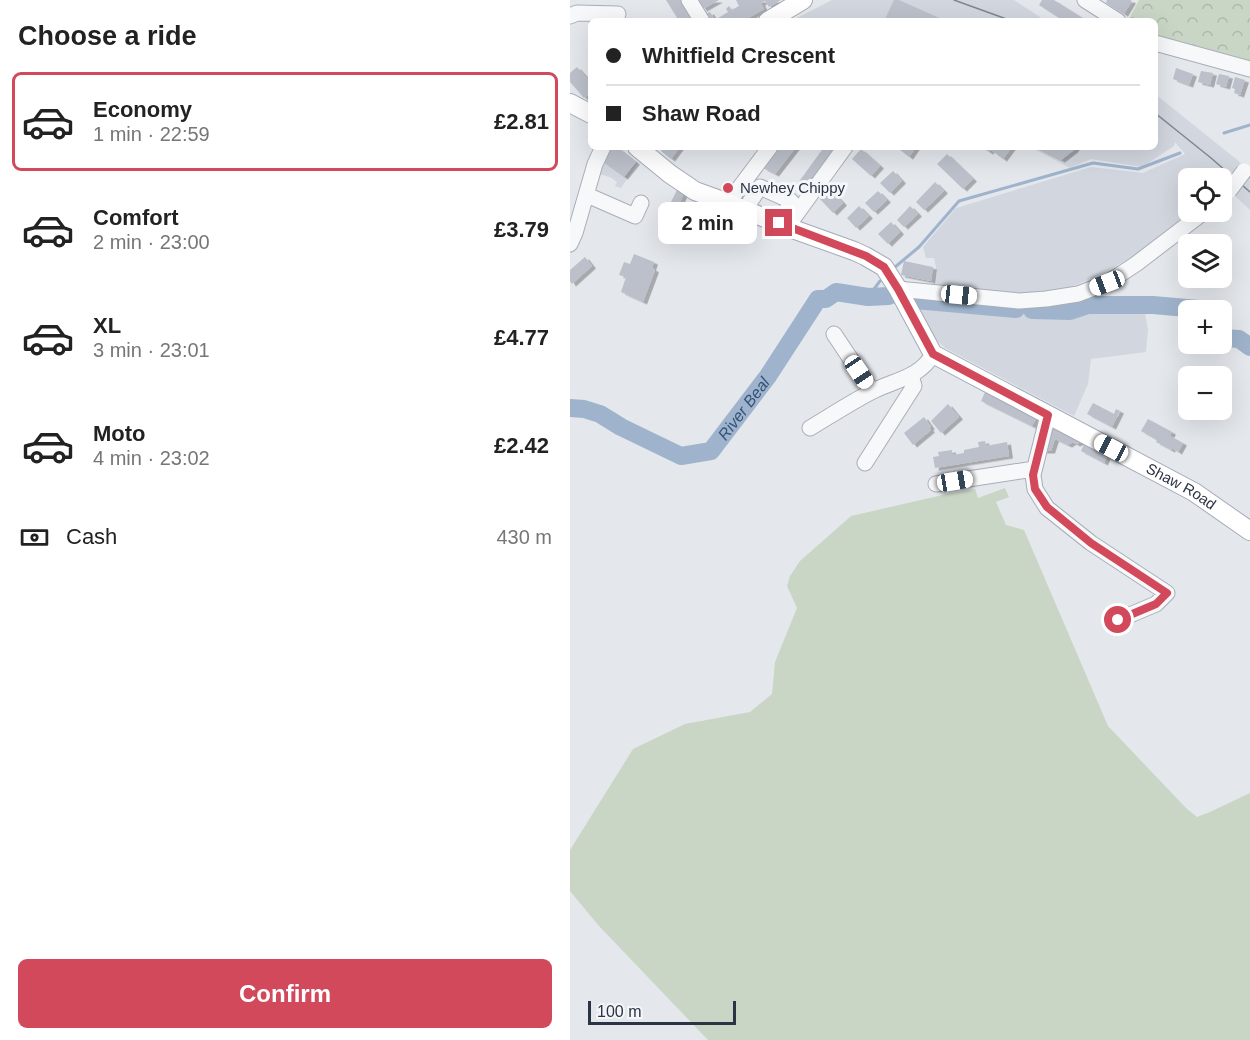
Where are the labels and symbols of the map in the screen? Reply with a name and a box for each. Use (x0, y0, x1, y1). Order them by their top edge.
place label: Newhey Chippy (740, 179, 846, 196)
marker: Newhey Chippy (721, 181, 735, 195)
callout: 2 min (659, 202, 758, 244)
route end (765, 209, 792, 236)
car (1087, 268, 1127, 298)
car (940, 284, 978, 306)
car (841, 352, 877, 392)
water label: River Beal (715, 374, 773, 443)
car (1091, 432, 1131, 464)
street label: Shaw Road (1144, 459, 1219, 513)
car (936, 469, 974, 493)
route start (1104, 606, 1131, 633)
scale bar (588, 998, 736, 1026)

